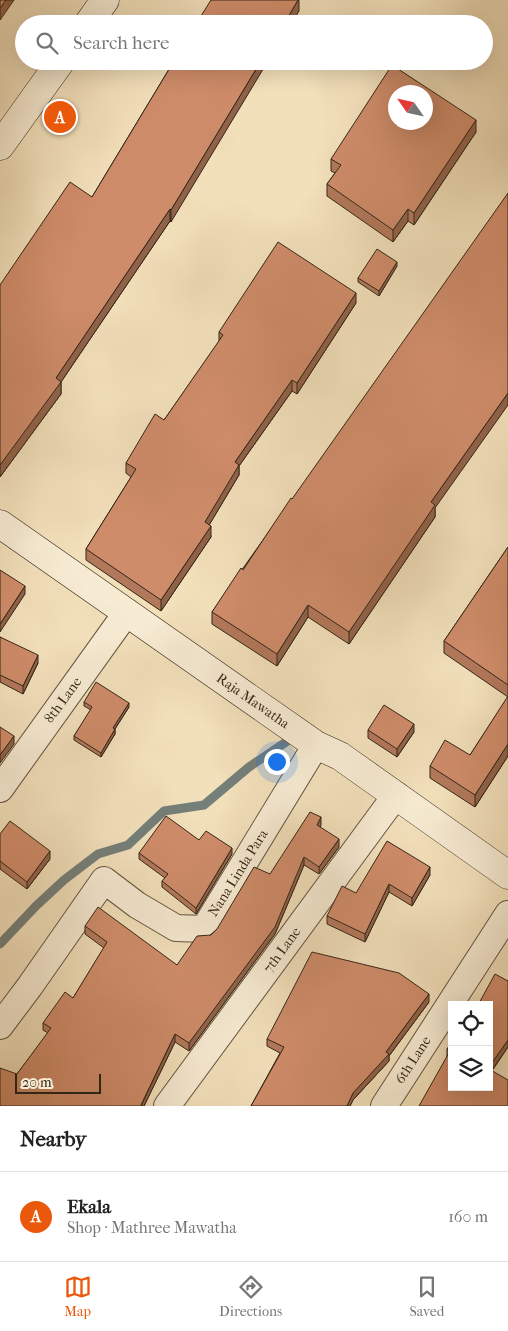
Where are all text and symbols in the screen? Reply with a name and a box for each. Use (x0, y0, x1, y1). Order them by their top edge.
search box (15, 15, 493, 70)
icon: search (33, 29, 61, 57)
text: Search here (73, 32, 169, 54)
north arrow (388, 85, 433, 130)
pin: A (44, 98, 76, 136)
street label: Raja Mawatha (213, 670, 293, 733)
street label: 8th Lane (41, 674, 85, 726)
your location (264, 749, 290, 775)
street label: Nana Linda Para (204, 826, 272, 920)
street label: 7th Lane (260, 924, 304, 976)
map controls (448, 1001, 493, 1091)
button: locate (448, 1001, 493, 1046)
street label: 6th Lane (391, 1033, 435, 1087)
button: layers (448, 1046, 493, 1091)
scale bar (15, 1071, 101, 1094)
text: 20 m (22, 1074, 52, 1091)
text: Nearby (20, 1127, 86, 1151)
text: Ekala (67, 1196, 111, 1218)
text: A (31, 1207, 41, 1226)
text: 160 m (448, 1207, 488, 1226)
text: Shop · Mathree Mawatha (67, 1218, 237, 1237)
tab: Map (64, 1273, 92, 1320)
tab: Directions (219, 1273, 282, 1320)
tab: Saved (410, 1273, 444, 1320)

